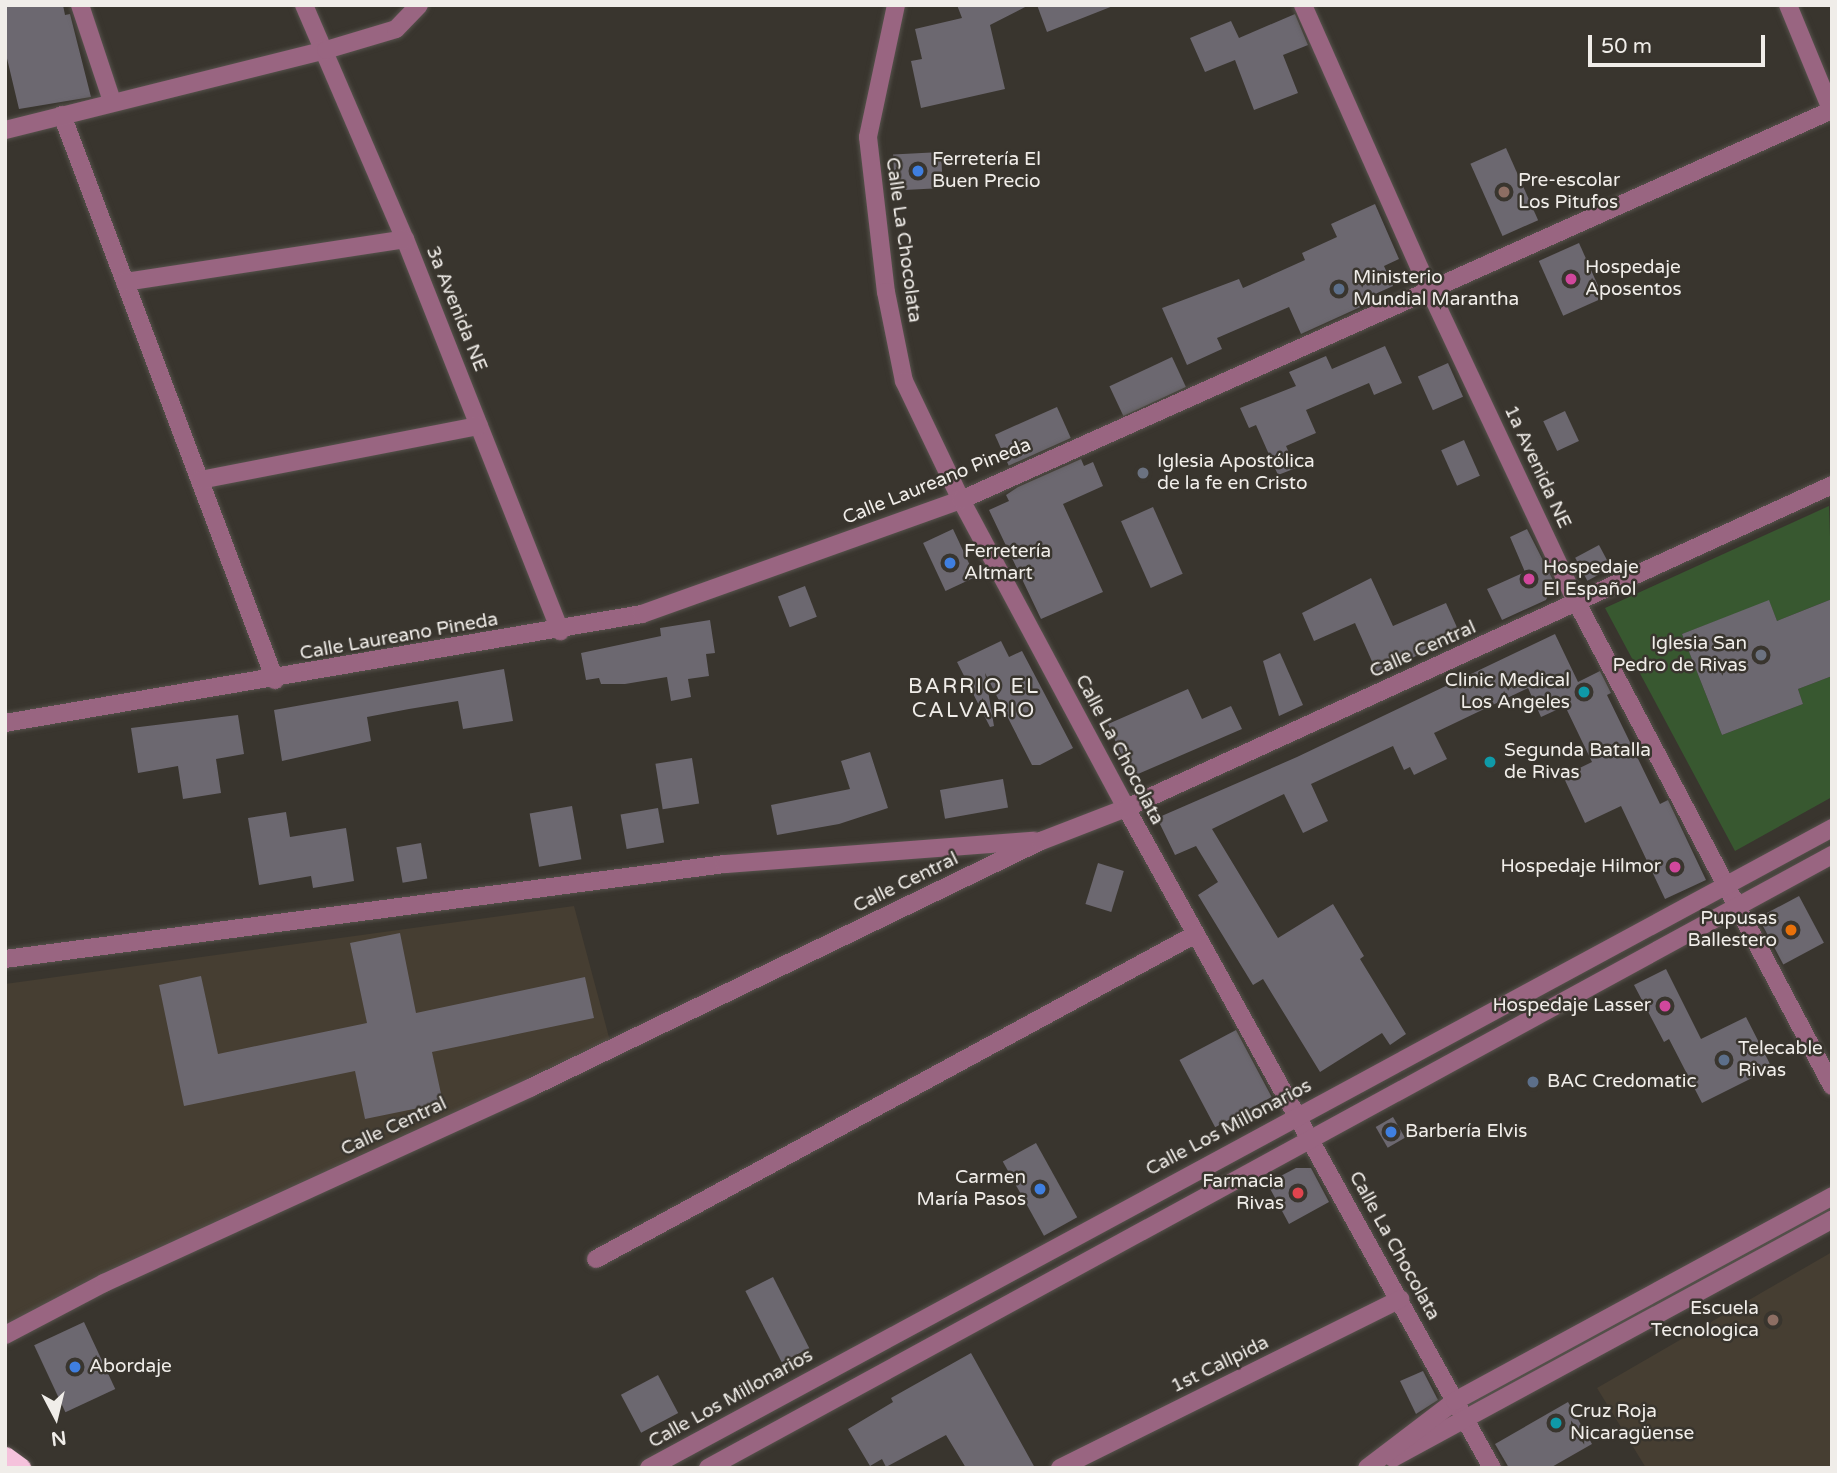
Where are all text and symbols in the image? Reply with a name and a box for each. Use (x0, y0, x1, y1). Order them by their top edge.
scale bar (1592, 21, 1769, 65)
text: 50 m (1601, 34, 1652, 59)
place label: Ferretería El Buen Precio (932, 149, 1041, 193)
street label: Calle La Chocolata (880, 156, 926, 324)
marker: Ferretería El Buen Precio (910, 163, 926, 179)
place label: Pre-escolar Los Pitufos (1518, 170, 1620, 214)
marker: Pre-escolar Los Pitufos (1496, 184, 1512, 200)
street label: 3a Avenida NE (421, 243, 491, 375)
place label: Hospedaje Aposentos (1585, 257, 1682, 301)
place label: Ministerio Mundial Marantha (1353, 267, 1519, 311)
marker: Hospedaje Aposentos (1563, 271, 1579, 287)
marker: Ministerio Mundial Marantha (1331, 281, 1347, 297)
street label: 1a Avenida NE (1499, 402, 1575, 532)
street label: Calle Laureano Pineda (840, 434, 1034, 530)
place label: Iglesia Apostólica de la fe en Cristo (1157, 451, 1315, 495)
marker: Iglesia Apostólica de la fe en Cristo (1135, 465, 1151, 481)
place label: Ferretería Altmart (964, 541, 1051, 585)
marker: Ferretería Altmart (942, 555, 958, 571)
place label: Hospedaje El Español (1543, 557, 1639, 601)
marker: Hospedaje El Español (1521, 571, 1537, 587)
street label: Calle Laureano Pineda (298, 608, 500, 666)
street label: Calle Central (1366, 616, 1480, 684)
place label: Iglesia San Pedro de Rivas (1613, 633, 1747, 677)
marker: Iglesia San Pedro de Rivas (1753, 647, 1769, 663)
place label: Clinic Medical Los Angeles (1445, 670, 1570, 714)
street label: Calle La Chocolata (1070, 671, 1168, 829)
district label: BARRIO EL CALVARIO (909, 674, 1039, 724)
marker: Clinic Medical Los Angeles (1576, 684, 1592, 700)
place label: Segunda Batalla de Rivas (1504, 740, 1651, 784)
marker: Segunda Batalla de Rivas (1482, 754, 1498, 770)
street label: Calle Central (850, 848, 962, 918)
place label: Hospedaje Hilmor (1500, 856, 1661, 878)
marker: Hospedaje Hilmor (1667, 859, 1683, 875)
place label: Pupusas Ballestero (1687, 908, 1777, 952)
marker: Pupusas Ballestero (1783, 922, 1799, 938)
place label: Hospedaje Lasser (1492, 995, 1651, 1017)
marker: Hospedaje Lasser (1657, 998, 1673, 1014)
place label: Telecable Rivas (1738, 1038, 1823, 1082)
marker: Telecable Rivas (1716, 1052, 1732, 1068)
place label: BAC Credomatic (1547, 1071, 1697, 1093)
marker: BAC Credomatic (1525, 1074, 1541, 1090)
street label: Calle Los Millonarios (1142, 1075, 1316, 1181)
street label: Calle Central (338, 1093, 450, 1161)
place label: Barbería Elvis (1405, 1121, 1527, 1143)
marker: Barbería Elvis (1383, 1124, 1399, 1140)
place label: Carmen María Pasos (917, 1167, 1026, 1211)
street label: Calle La Chocolata (1344, 1168, 1444, 1324)
place label: Farmacia Rivas (1202, 1171, 1284, 1215)
marker: Carmen María Pasos (1032, 1181, 1048, 1197)
marker: Farmacia Rivas (1290, 1185, 1306, 1201)
place label: Escuela Tecnologica (1651, 1298, 1759, 1342)
marker: Escuela Tecnologica (1765, 1312, 1781, 1328)
street label: 1st Callpida (1167, 1332, 1273, 1398)
street label: Calle Los Millonarios (645, 1344, 817, 1454)
place label: Abordaje (89, 1356, 172, 1378)
marker: Abordaje (67, 1359, 83, 1375)
north arrow (21, 1382, 91, 1452)
place label: Cruz Roja Nicaragüense (1570, 1401, 1694, 1445)
marker: Cruz Roja Nicaragüense (1548, 1415, 1564, 1431)
text: N (50, 1426, 67, 1450)

